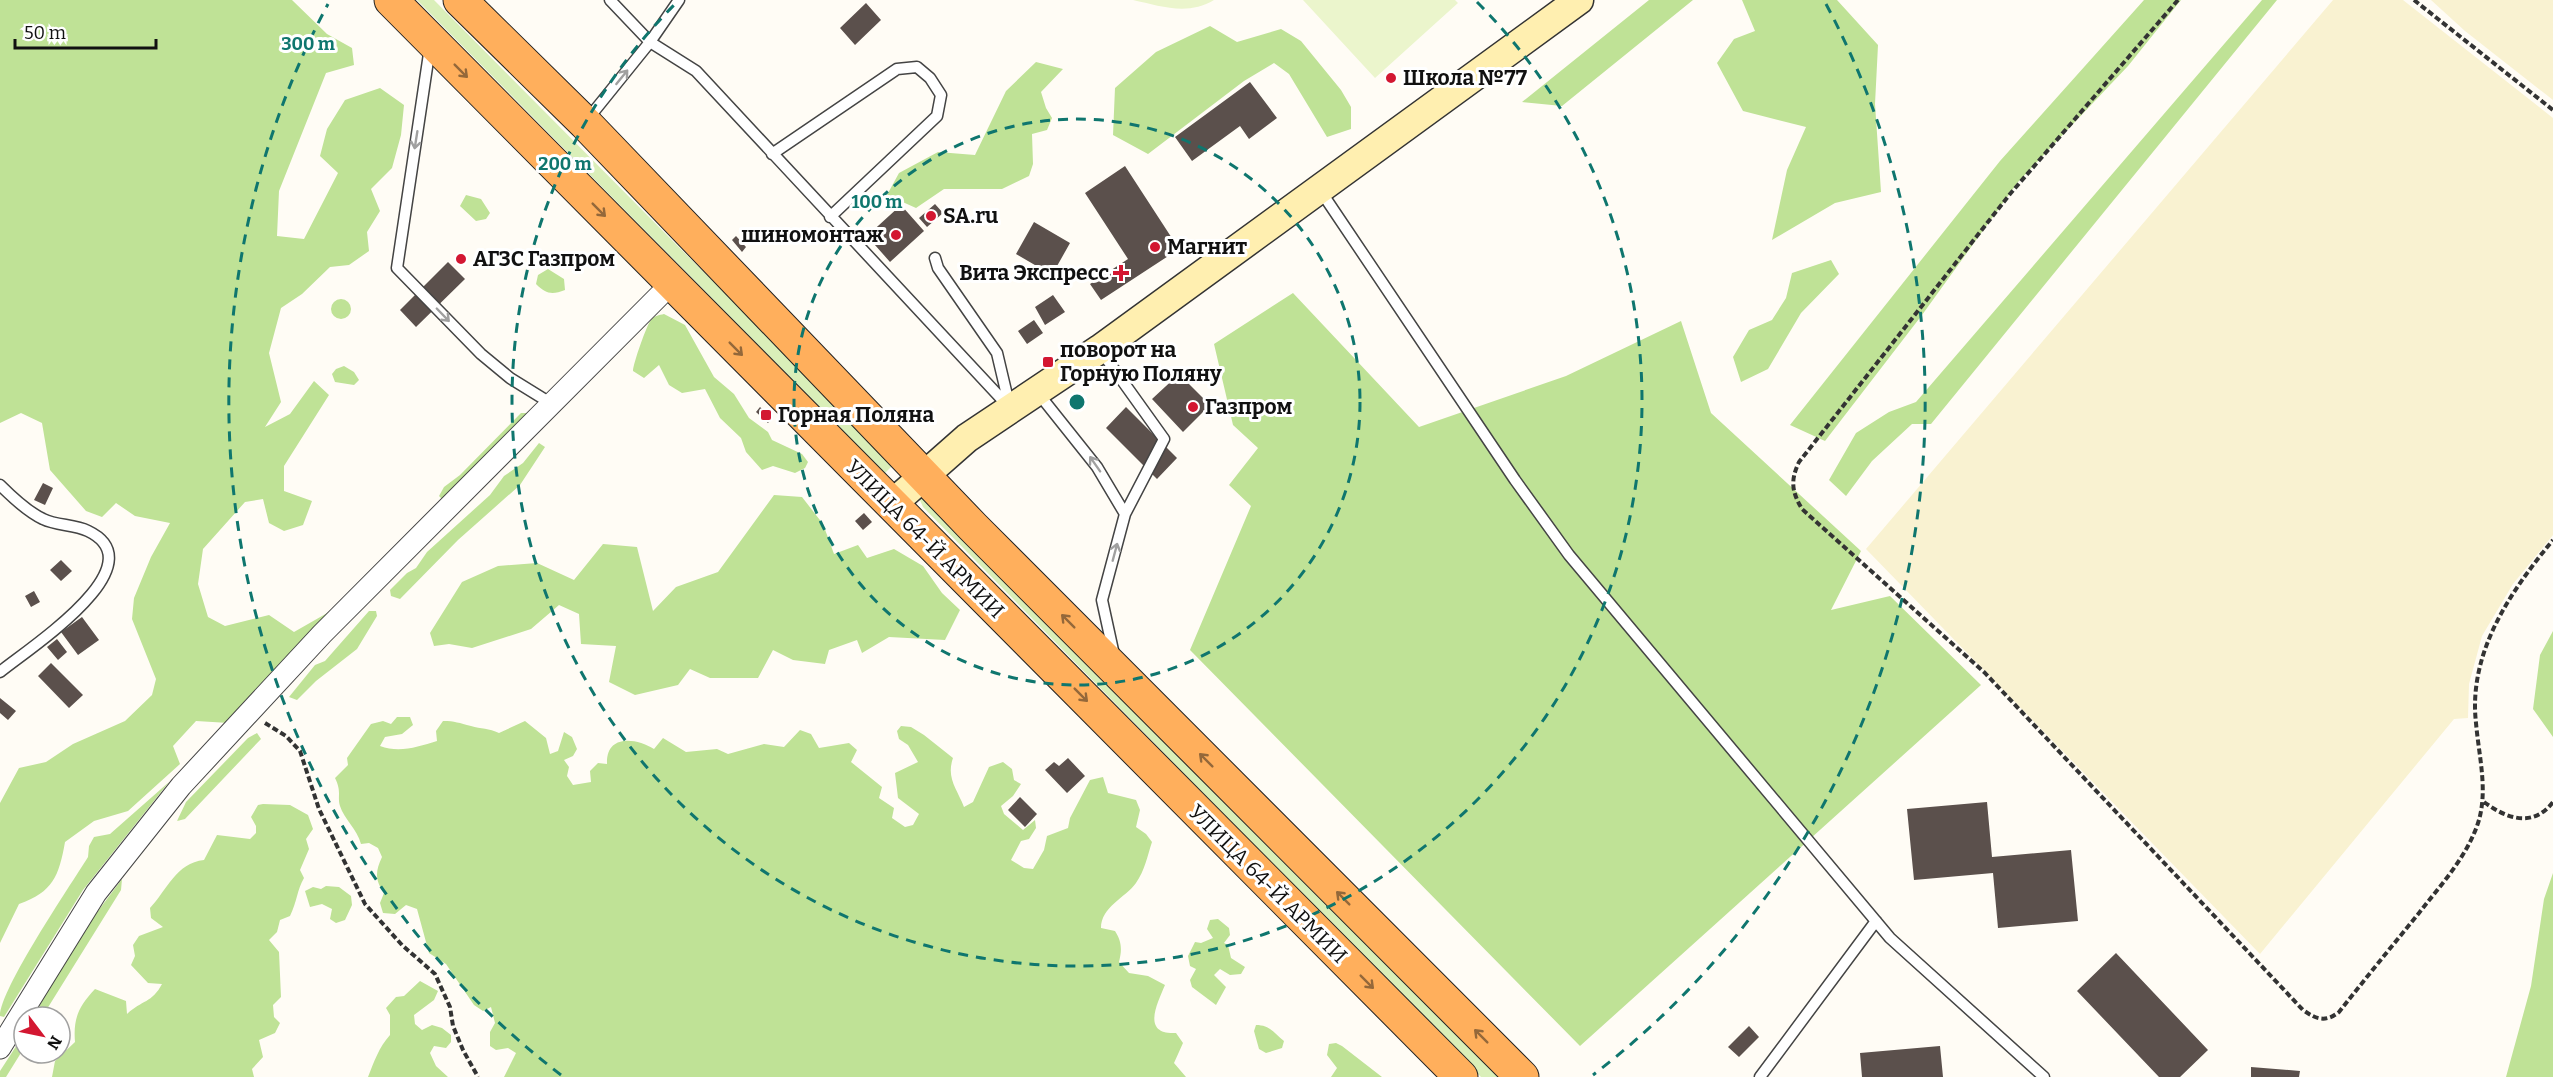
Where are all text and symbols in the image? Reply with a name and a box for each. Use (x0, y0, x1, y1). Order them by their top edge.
scale bar (15, 12, 156, 50)
text: 50 m (24, 22, 66, 44)
text: 300 m (281, 33, 335, 55)
one-way arrow (454, 64, 469, 79)
place label: Школа №77 (1403, 65, 1528, 91)
one-way arrow (615, 70, 629, 85)
marker: Школа №77 (1384, 71, 1398, 85)
one-way arrow (410, 129, 421, 149)
text: 200 m (538, 153, 592, 175)
text: 100 m (851, 191, 903, 213)
one-way arrow (591, 203, 606, 218)
place label: SA.ru (943, 203, 998, 229)
marker: SA.ru (924, 209, 938, 223)
place label: шиномонтаж (741, 222, 885, 248)
marker: шиномонтаж (889, 228, 903, 242)
place label: Магнит (1167, 234, 1248, 260)
marker: Магнит (1148, 240, 1162, 254)
place label: АГЗС Газпром (473, 246, 615, 272)
marker: АГЗС Газпром (454, 252, 468, 266)
place label: Вита Экспресс (959, 260, 1109, 286)
marker: Вита Экспресс (1114, 266, 1128, 280)
one-way arrow (435, 307, 450, 322)
place label: поворот на Горную Поляну (1060, 337, 1222, 387)
one-way arrow (728, 341, 743, 356)
marker: поворот на Горную Поляну (1041, 355, 1055, 369)
centre of rings (1067, 392, 1087, 412)
place label: Газпром (1205, 394, 1293, 420)
marker: Газпром (1186, 400, 1200, 414)
place label: Горная Поляна (778, 402, 934, 428)
marker: Горная Поляна (759, 408, 773, 422)
street label: УЛИЦА 64-Й АРМИИ (840, 454, 1010, 624)
one-way arrow (1089, 457, 1101, 473)
one-way arrow (1109, 543, 1121, 562)
one-way arrow (1061, 614, 1076, 629)
one-way arrow (1073, 688, 1088, 703)
one-way arrow (1198, 752, 1213, 767)
street label: УЛИЦА 64-Й АРМИИ (1183, 799, 1353, 969)
one-way arrow (1336, 890, 1351, 905)
one-way arrow (1359, 975, 1374, 990)
north arrow (12, 1005, 72, 1065)
one-way arrow (1474, 1028, 1489, 1043)
text: N (43, 1032, 66, 1053)

